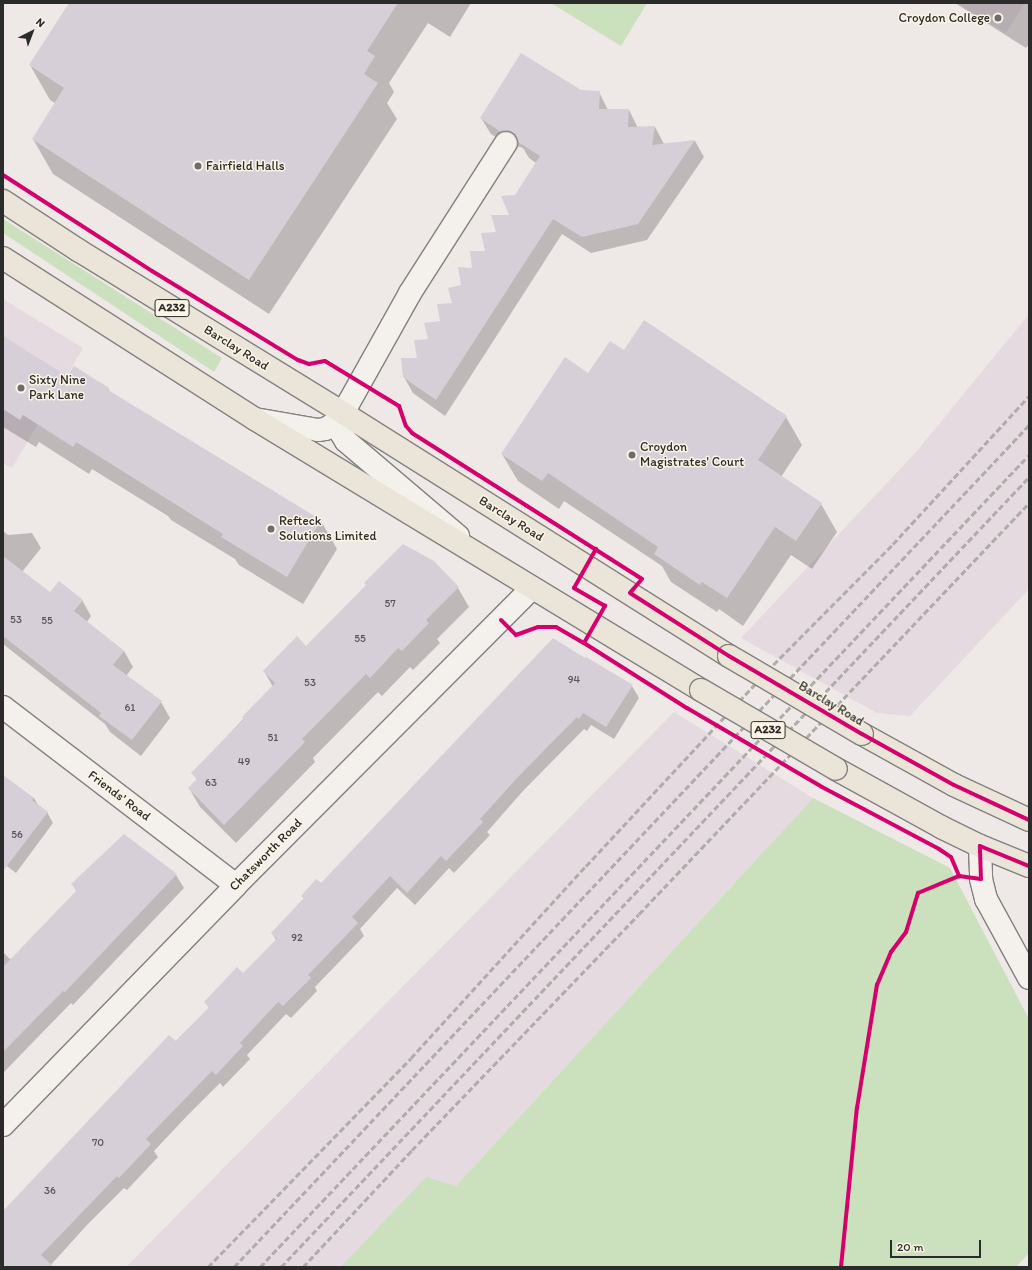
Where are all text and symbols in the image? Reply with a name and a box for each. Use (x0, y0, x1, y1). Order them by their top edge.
place label: Croydon College (898, 10, 990, 26)
north arrow (12, 12, 52, 52)
marker: Croydon College (993, 13, 1003, 23)
text: N (33, 15, 47, 30)
place label: Fairfield Halls (206, 158, 285, 174)
marker: Fairfield Halls (193, 161, 203, 171)
road number: A232 (154, 298, 190, 318)
street label: Barclay Road (201, 322, 271, 374)
place label: Sixty Nine Park Lane (29, 373, 86, 404)
marker: Sixty Nine Park Lane (16, 383, 26, 393)
place label: Croydon Magistrates' Court (640, 440, 744, 471)
marker: Croydon Magistrates' Court (627, 450, 637, 460)
street label: Barclay Road (476, 493, 546, 545)
place label: Refteck Solutions Limited (279, 514, 377, 545)
marker: Refteck Solutions Limited (266, 524, 276, 534)
house number: 57 (384, 597, 396, 611)
house number: 53 (10, 613, 22, 627)
house number: 55 (41, 614, 53, 628)
house number: 55 (354, 632, 366, 646)
house number: 94 (568, 673, 580, 687)
house number: 53 (304, 676, 316, 690)
street label: Barclay Road (796, 678, 866, 730)
house number: 61 (125, 701, 135, 715)
road number: A232 (750, 720, 786, 740)
house number: 51 (268, 731, 278, 745)
house number: 49 (238, 755, 250, 769)
street label: Friends' Road (85, 767, 153, 825)
house number: 63 (205, 776, 217, 790)
street label: Chatsworth Road (227, 816, 305, 894)
house number: 56 (11, 828, 23, 842)
house number: 92 (291, 931, 303, 945)
house number: 70 (92, 1136, 104, 1150)
house number: 36 (44, 1184, 56, 1198)
scale bar (892, 1232, 983, 1258)
text: 20 m (897, 1240, 924, 1254)

